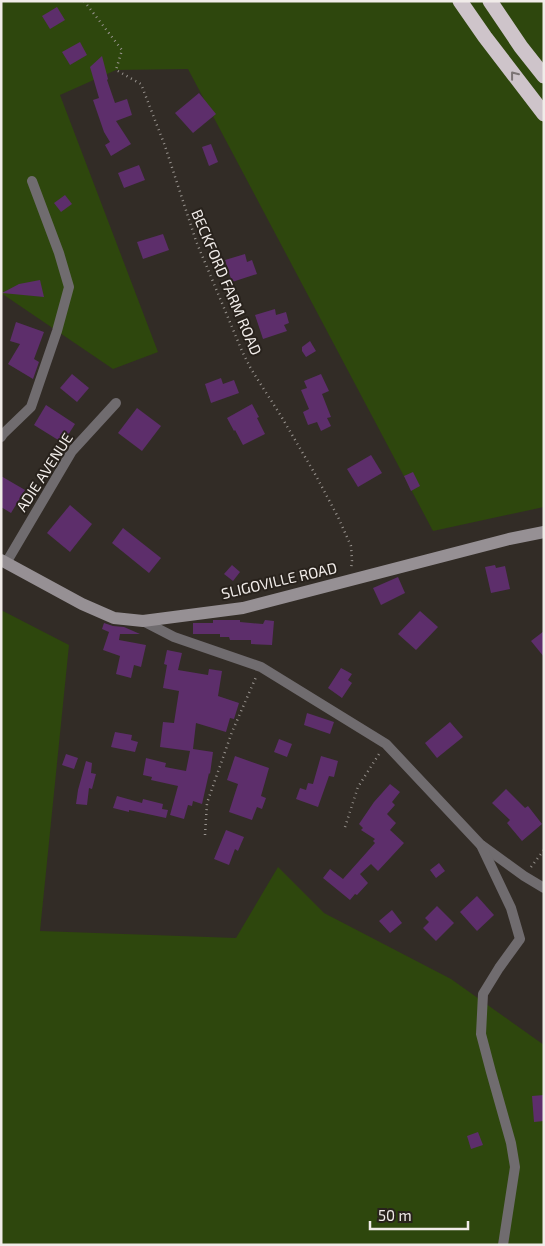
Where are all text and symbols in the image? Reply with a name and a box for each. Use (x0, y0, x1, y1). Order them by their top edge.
one-way arrow (511, 71, 520, 81)
street label: BECKFORD FARM ROAD (188, 206, 266, 358)
street label: ADIE AVENUE (12, 429, 76, 515)
street label: SLIGOVILLE ROAD (219, 558, 339, 602)
scale bar (370, 1198, 468, 1230)
text: 50 m (378, 1206, 412, 1224)

